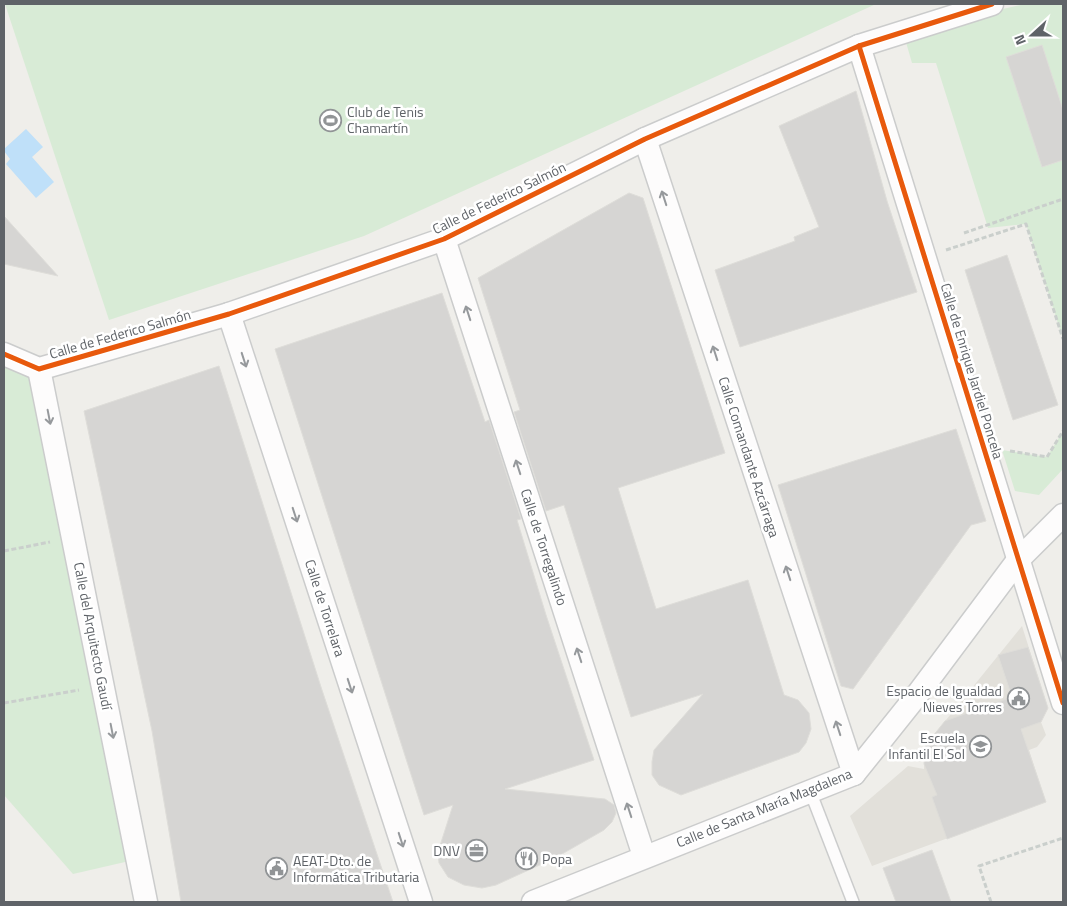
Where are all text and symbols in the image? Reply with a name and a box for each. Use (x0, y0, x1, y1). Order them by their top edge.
north arrow (1007, 10, 1057, 60)
text: N (1008, 32, 1031, 48)
place label: Club de Tenis Chamartín (347, 101, 424, 138)
sports icon: Club de Tenis Chamartín (319, 108, 343, 132)
street label: Calle de Federico Salmón (428, 156, 569, 239)
one-way arrow (659, 191, 669, 207)
street label: Calle de Enrique Jardiel Poncela (936, 280, 1009, 461)
street label: Calle de Federico Salmón (47, 303, 193, 364)
one-way arrow (463, 305, 472, 321)
one-way arrow (710, 345, 719, 361)
one-way arrow (240, 352, 249, 367)
street label: Calle Comandante Azcárraga (714, 374, 785, 540)
one-way arrow (45, 409, 55, 425)
one-way arrow (513, 460, 523, 476)
street label: Calle de Torregalindo (516, 486, 573, 608)
one-way arrow (290, 506, 300, 522)
street label: Calle de Torrelara (300, 557, 351, 659)
street label: Calle del Arquitecto Gaudí (69, 560, 118, 712)
one-way arrow (782, 566, 792, 582)
one-way arrow (574, 648, 583, 664)
one-way arrow (346, 677, 356, 693)
place label: Espacio de Igualdad Nieves Torres (886, 680, 1002, 717)
public building icon: Espacio de Igualdad Nieves Torres (1006, 687, 1030, 711)
one-way arrow (833, 720, 843, 736)
one-way arrow (108, 723, 117, 739)
place label: Escuela Infantil El Sol (888, 727, 965, 764)
school or university icon: Escuela Infantil El Sol (969, 734, 993, 758)
street label: Calle de Santa María Magdalena (673, 763, 855, 852)
one-way arrow (624, 803, 633, 818)
one-way arrow (397, 832, 406, 847)
office icon: DNV (464, 839, 488, 863)
place label: DNV (433, 840, 460, 861)
restaurant icon: Popa (514, 847, 538, 871)
place label: Popa (542, 848, 572, 869)
place label: AEAT-Dto. de Informática Tributaria (293, 850, 419, 887)
public building icon: AEAT-Dto. de Informática Tributaria (265, 857, 289, 881)

